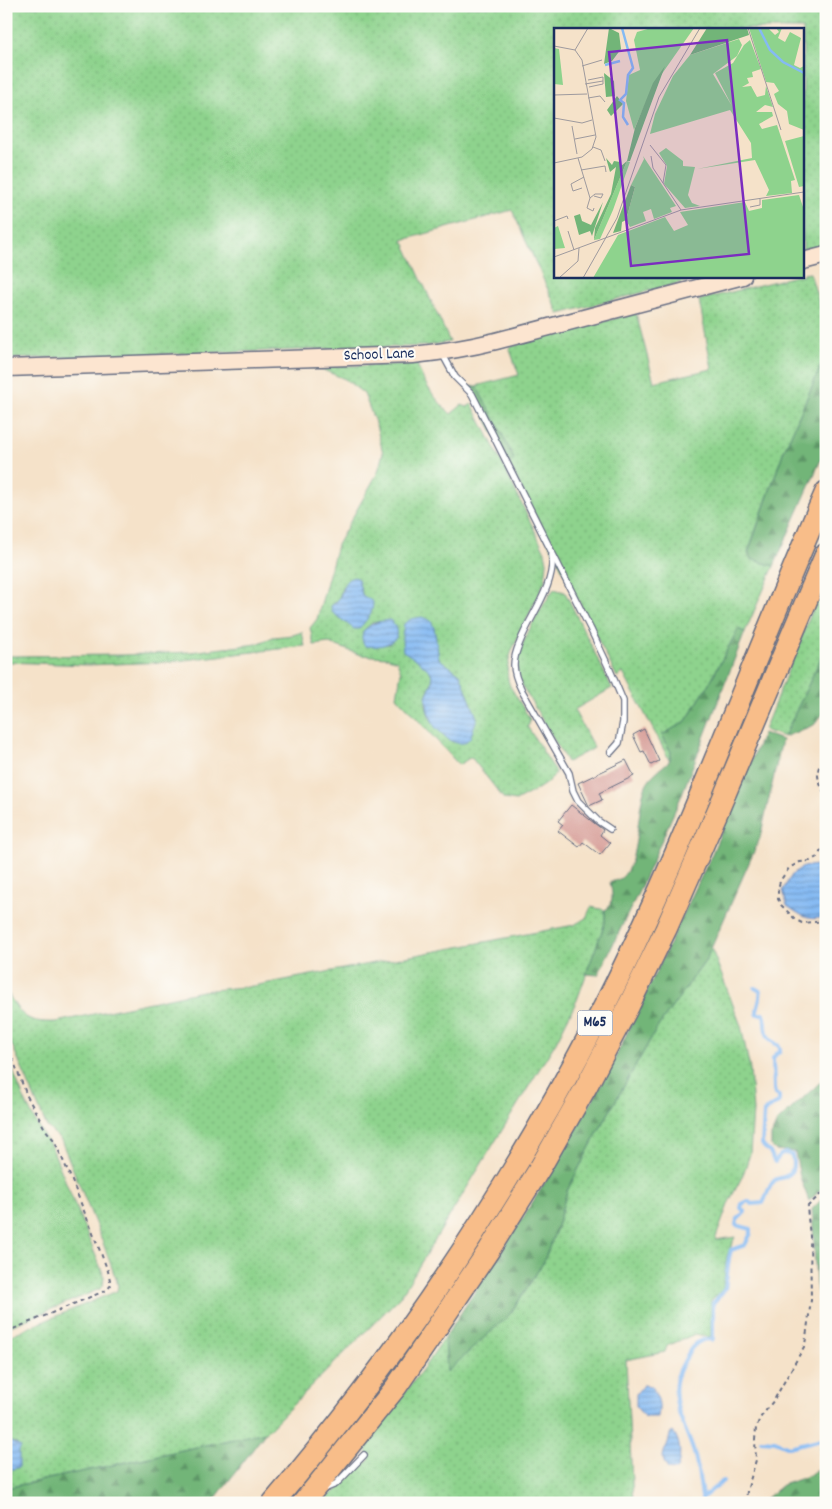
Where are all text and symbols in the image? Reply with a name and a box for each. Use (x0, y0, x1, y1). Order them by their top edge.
inset map (554, 28, 804, 278)
street label: School Lane (343, 342, 415, 368)
road number: M65 (578, 1010, 612, 1036)

